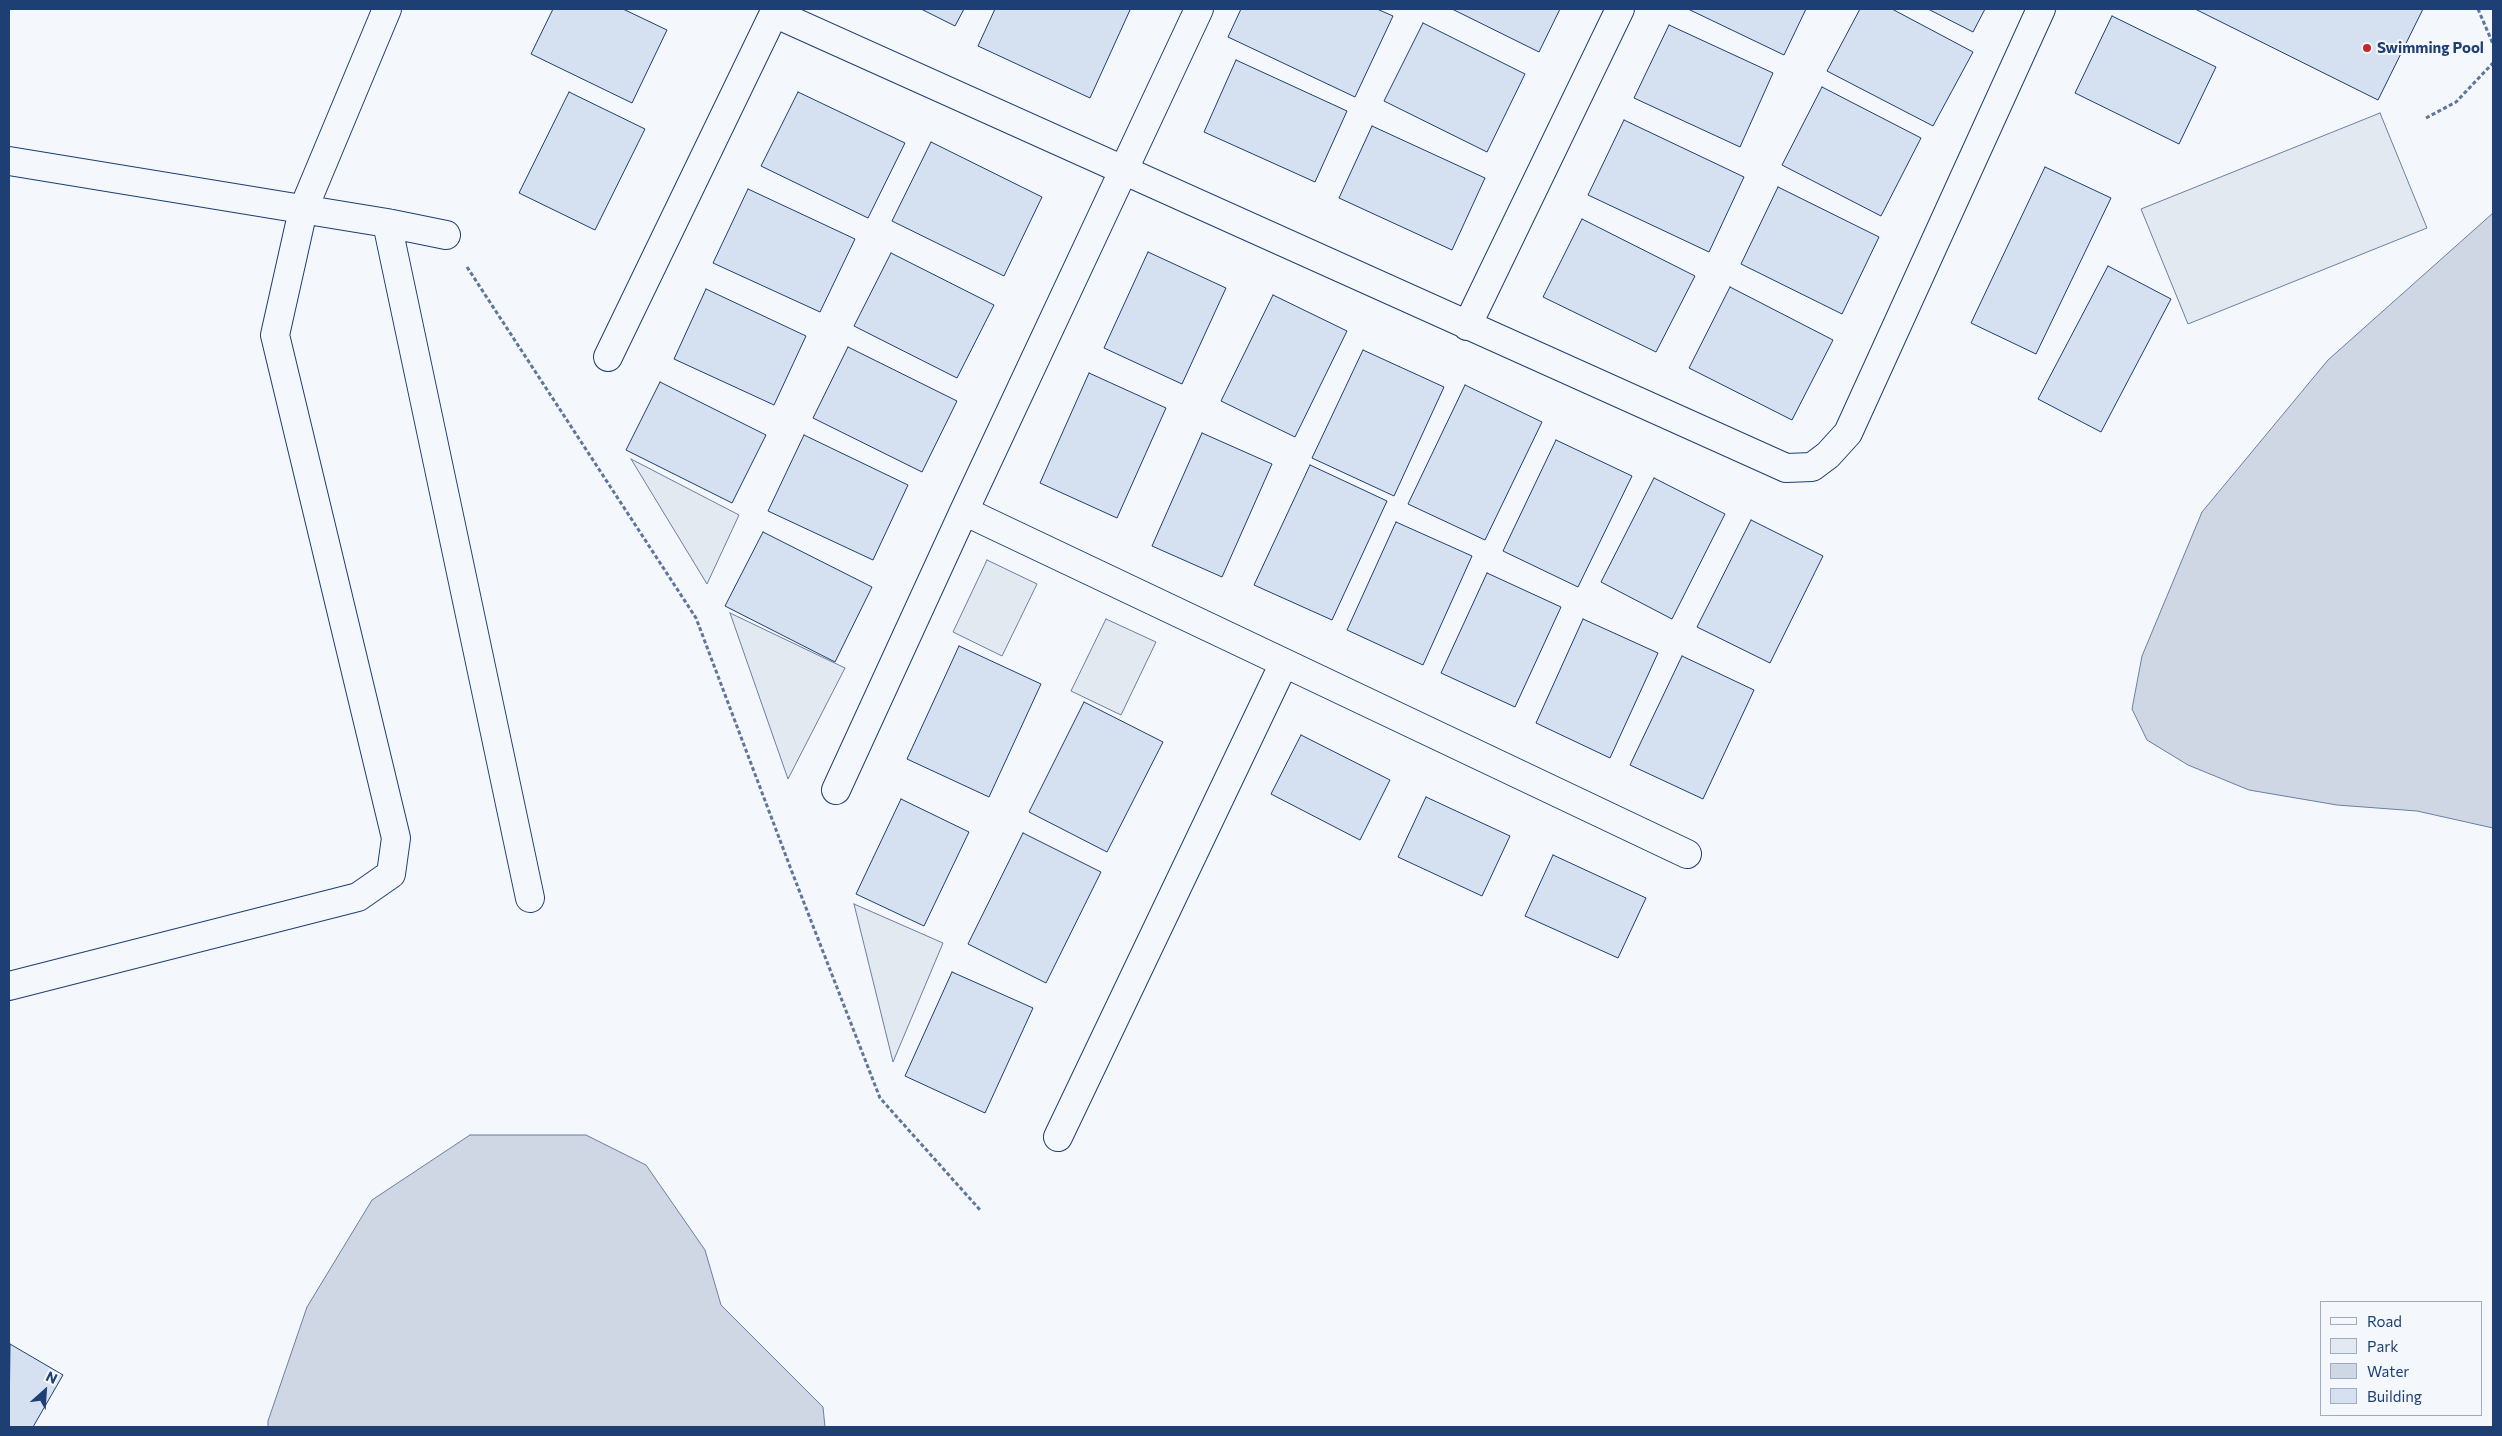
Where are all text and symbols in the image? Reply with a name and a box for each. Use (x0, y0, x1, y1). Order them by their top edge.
place label: Swimming Pool (2377, 39, 2484, 57)
marker: Swimming Pool (2361, 42, 2373, 54)
legend (2320, 1301, 2482, 1416)
text: Road (2367, 1312, 2402, 1330)
text: Park (2367, 1337, 2398, 1355)
text: Water (2367, 1362, 2409, 1380)
north arrow (20, 1366, 70, 1416)
text: N (43, 1367, 60, 1387)
text: Building (2367, 1387, 2422, 1405)

